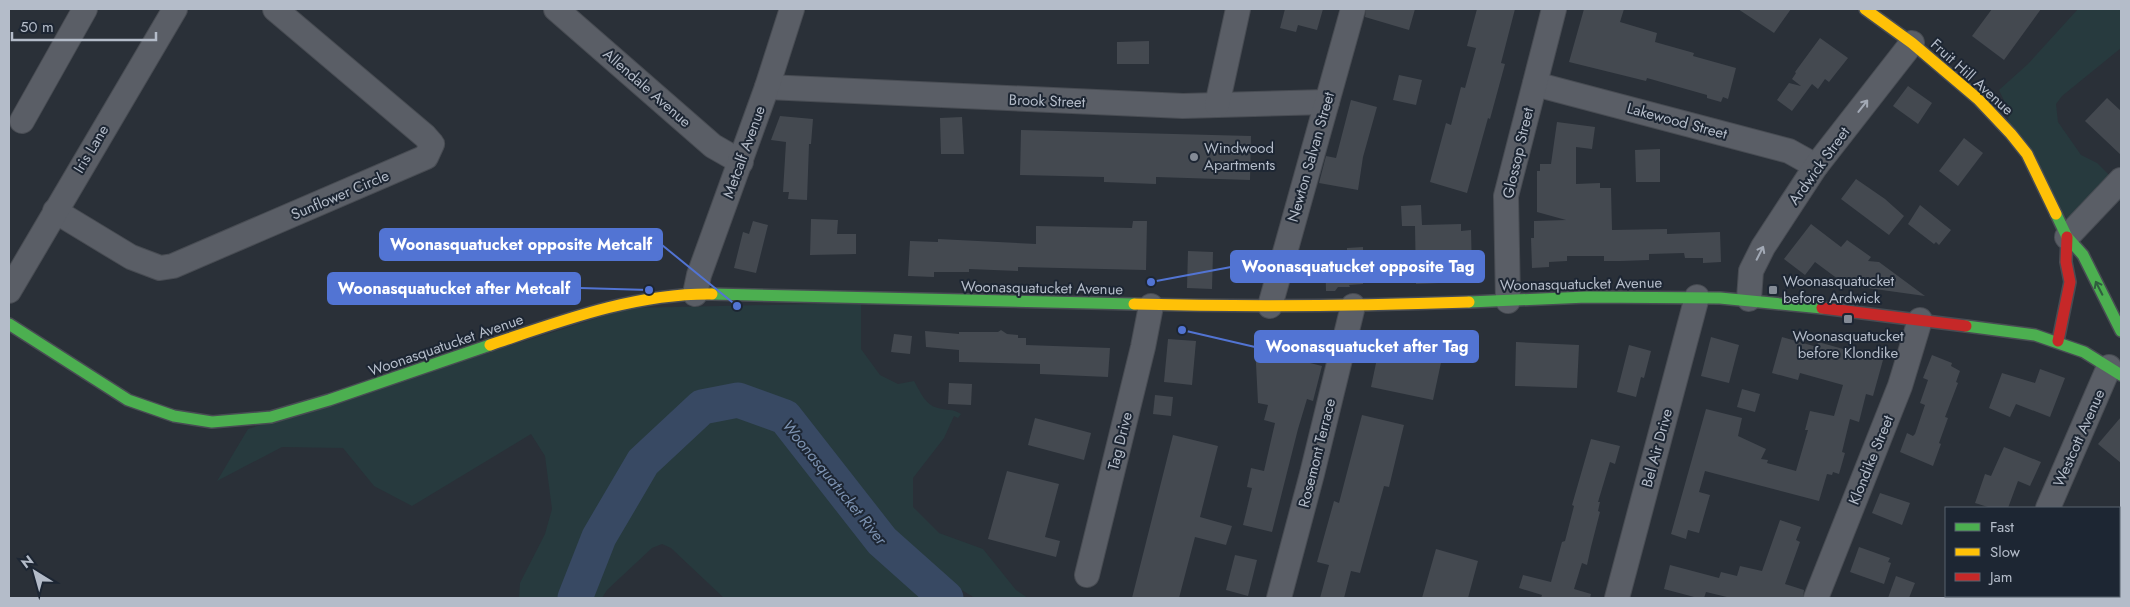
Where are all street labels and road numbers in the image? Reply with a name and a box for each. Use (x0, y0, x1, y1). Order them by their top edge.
street label: Fruit Hill Avenue (1926, 34, 2019, 120)
street label: Allendale Avenue (598, 43, 696, 133)
street label: Brook Street (1008, 89, 1086, 113)
street label: Newton Salvan Street (1282, 89, 1340, 225)
street label: Lakewood Street (1624, 97, 1730, 145)
street label: Metcalf Avenue (717, 102, 771, 201)
street label: Glossop Street (1497, 105, 1539, 200)
street label: Iris Lane (68, 120, 114, 177)
street label: Ardwick Street (1783, 122, 1855, 210)
street label: Sunflower Circle (288, 164, 393, 226)
street label: Woonasquatucket Avenue (1500, 272, 1663, 296)
street label: Woonasquatucket Avenue (961, 276, 1124, 300)
street label: Woonasquatucket Avenue (366, 308, 527, 382)
street label: Westcott Avenue (2048, 385, 2110, 490)
street label: Rosemont Terrace (1293, 396, 1341, 510)
street label: Bel Air Drive (1636, 406, 1678, 490)
street label: Tag Drive (1102, 409, 1138, 472)
street label: Klondike Street (1843, 412, 1899, 508)

